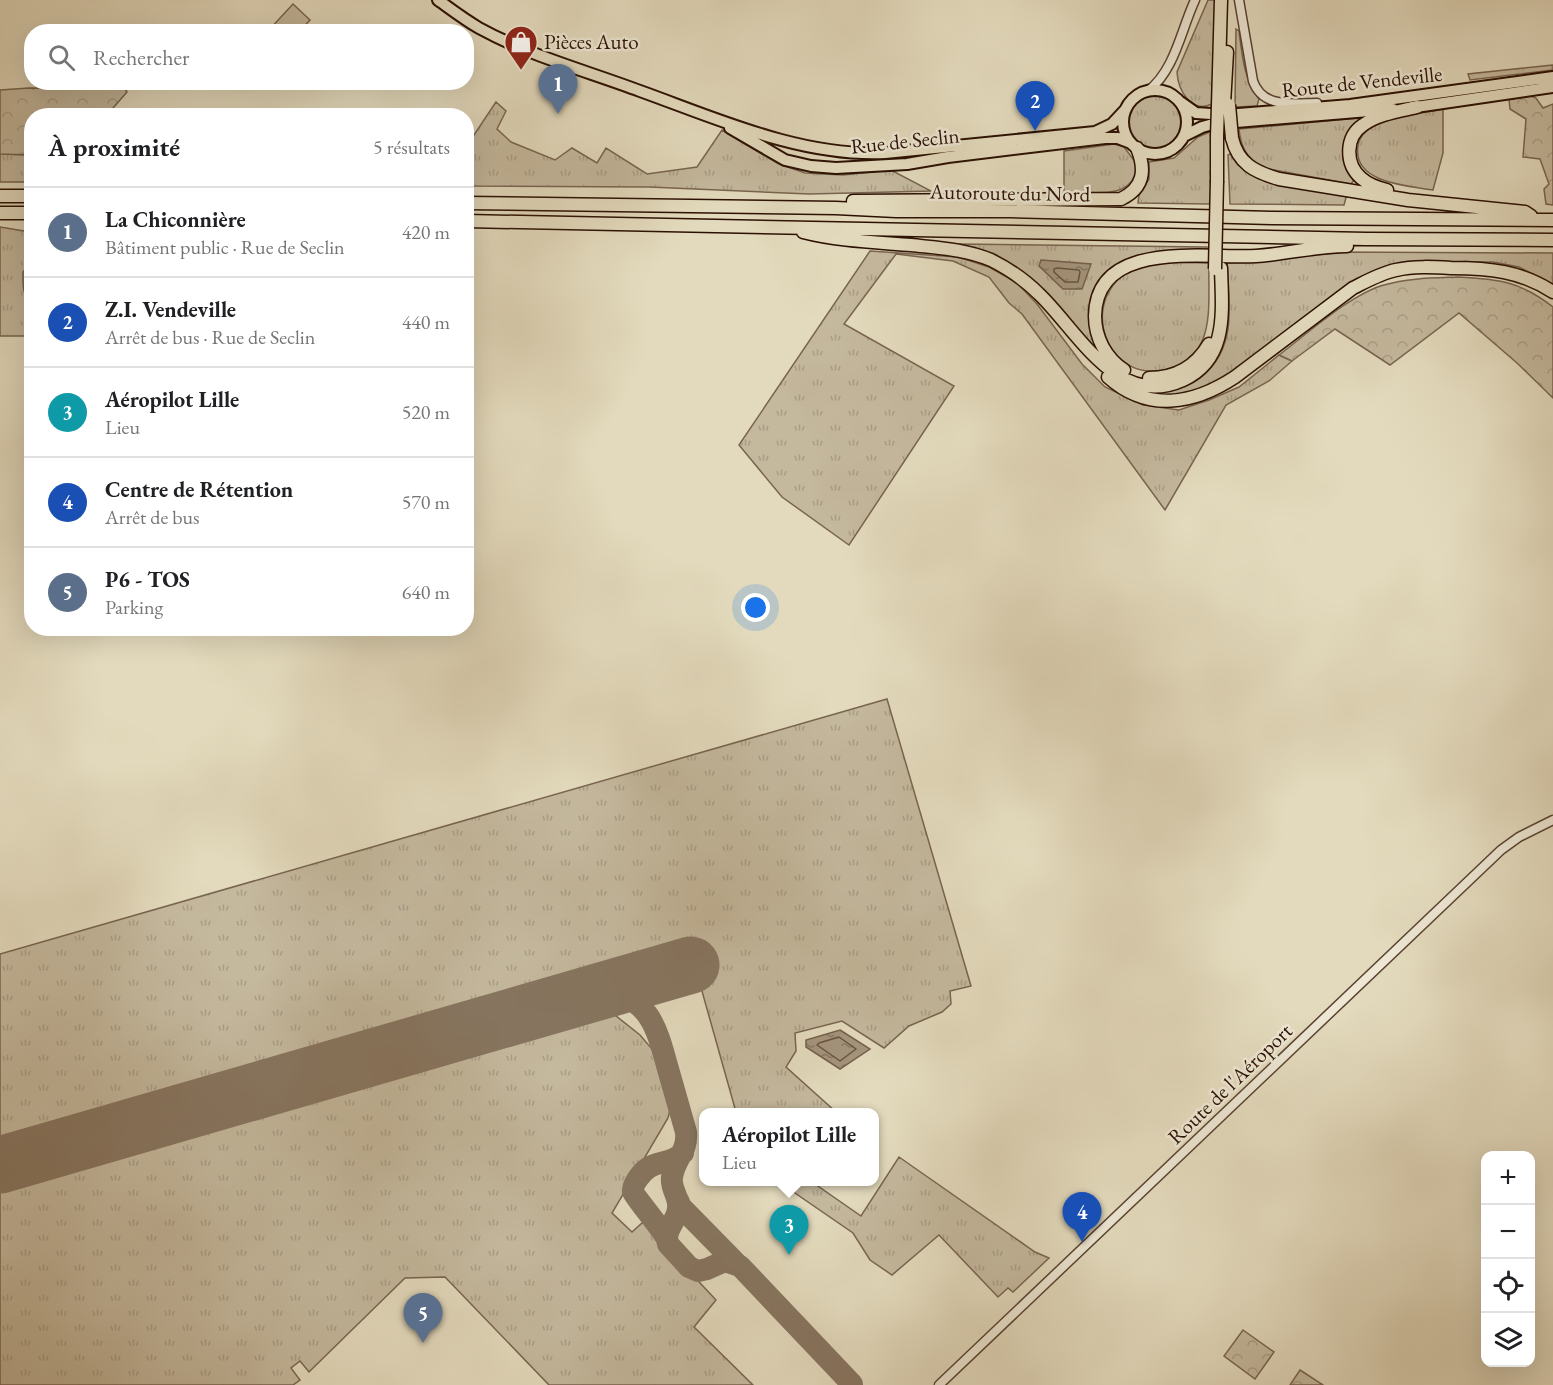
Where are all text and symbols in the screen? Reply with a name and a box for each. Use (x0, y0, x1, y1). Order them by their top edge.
search box (24, 24, 474, 90)
shop icon: Pièces Auto (503, 24, 539, 71)
place label: Pièces Auto (544, 28, 639, 55)
icon: search (45, 41, 78, 74)
text: Rechercher (93, 43, 189, 72)
street label: Route de Vendeville (1280, 60, 1443, 103)
pin: 1 (538, 64, 578, 114)
pin: 2 (1016, 82, 1054, 131)
street label: Rue de Seclin (849, 121, 961, 160)
text: À proximité (48, 130, 180, 164)
text: 5 résultats (373, 134, 450, 160)
street label: Autoroute du Nord (928, 178, 1091, 207)
text: La Chiconnière (105, 205, 246, 234)
text: 1 (62, 219, 73, 245)
text: 420 m (402, 219, 450, 245)
text: Bâtiment public · Rue de Seclin (105, 234, 345, 260)
text: Z.I. Vendeville (105, 295, 236, 324)
text: 2 (62, 309, 73, 335)
text: 440 m (402, 309, 450, 335)
text: Arrêt de bus · Rue de Seclin (105, 324, 315, 350)
text: Aéropilot Lille (105, 385, 239, 414)
text: 3 (62, 399, 73, 425)
text: 520 m (402, 399, 450, 425)
text: Lieu (105, 414, 140, 440)
text: Centre de Rétention (105, 475, 293, 504)
text: 4 (62, 489, 73, 515)
text: 570 m (402, 489, 450, 515)
text: Arrêt de bus (105, 504, 200, 530)
text: P6 - TOS (105, 565, 190, 594)
text: 5 (62, 579, 73, 605)
text: 640 m (402, 579, 450, 605)
your location (741, 593, 770, 622)
text: Parking (105, 594, 163, 620)
street label: Route de l'Aéroport (1162, 1017, 1298, 1150)
popup (699, 1108, 879, 1186)
text: Aéropilot Lille (722, 1120, 856, 1149)
text: Lieu (722, 1149, 757, 1175)
map controls (1481, 1151, 1535, 1367)
button: + (1481, 1151, 1535, 1205)
pin: 4 (1062, 1192, 1102, 1242)
button: − (1481, 1205, 1535, 1259)
pin: 3 (770, 1206, 808, 1255)
button: locate (1481, 1259, 1535, 1313)
pin: 5 (404, 1294, 442, 1343)
button: layers (1481, 1313, 1535, 1367)

